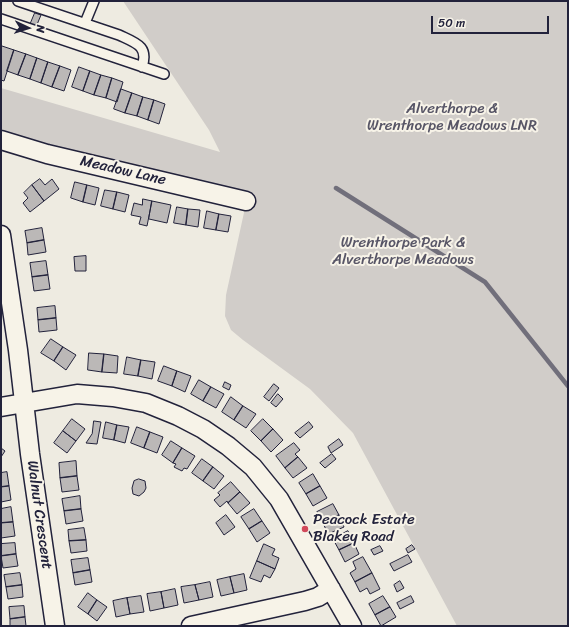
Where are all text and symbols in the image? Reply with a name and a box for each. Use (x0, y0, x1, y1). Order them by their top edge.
north arrow (8, 8, 48, 48)
scale bar (433, 8, 551, 34)
text: 50 m (438, 12, 465, 34)
text: N (31, 24, 50, 33)
park label: Alverthorpe & Wrenthorpe Meadows LNR (367, 100, 537, 135)
street label: Meadow Lane (78, 152, 168, 190)
park label: Wrenthorpe Park & Alverthorpe Meadows (332, 234, 474, 269)
street label: Walnut Crescent (22, 460, 56, 570)
place label: Peacock Estate Blakey Road (313, 511, 415, 546)
marker: Peacock Estate Blakey Road (300, 524, 310, 534)

